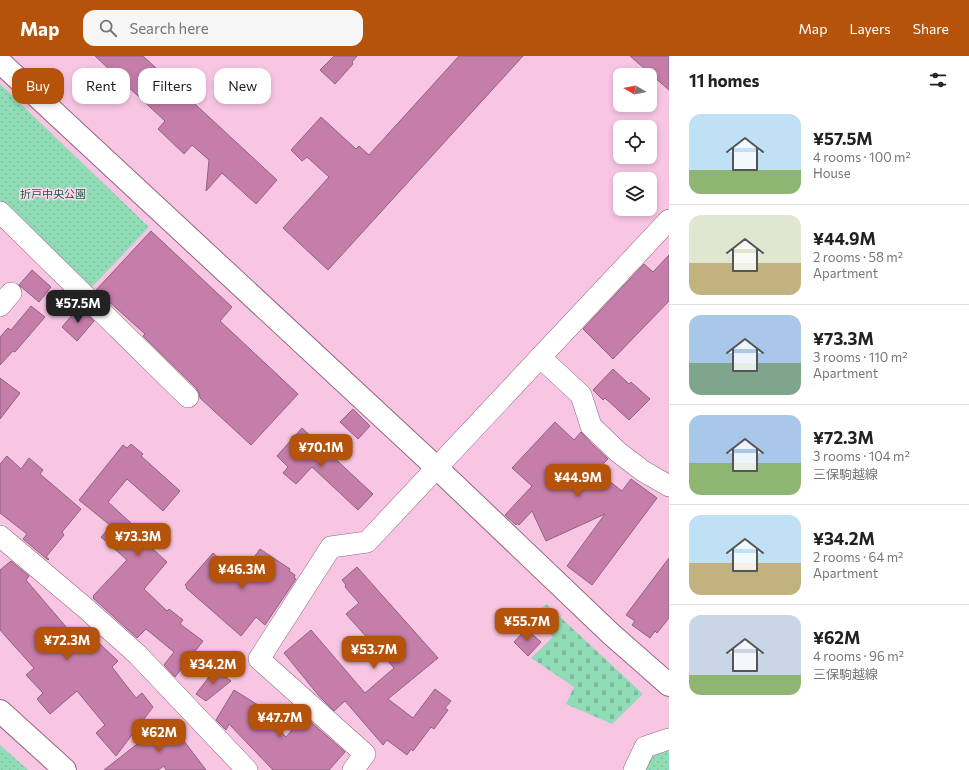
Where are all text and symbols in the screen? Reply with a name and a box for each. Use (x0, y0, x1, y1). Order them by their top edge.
search box (83, 10, 363, 46)
text: Map (20, 17, 59, 40)
icon: search (97, 17, 119, 39)
text: Search here (129, 19, 209, 37)
text: Map (799, 20, 827, 37)
text: Layers (849, 20, 891, 37)
text: Share (913, 20, 949, 37)
chip: Buy (12, 68, 64, 104)
chip: Rent (72, 68, 130, 104)
chip: Filters (138, 68, 206, 104)
chip: New (214, 68, 271, 104)
north arrow (613, 68, 657, 112)
map controls (613, 68, 657, 216)
icon: filters (927, 69, 949, 91)
text: 11 homes (689, 70, 759, 91)
button: locate (613, 120, 657, 164)
text: ¥57.5M (813, 128, 873, 149)
icon: home (721, 130, 769, 178)
text: 4 rooms · 100 m² (813, 149, 911, 165)
text: House (813, 165, 851, 181)
button: layers (613, 172, 657, 216)
park label: 折戸中央公園 (20, 187, 86, 200)
text: ¥44.9M (813, 228, 876, 249)
icon: home (721, 231, 769, 279)
text: 2 rooms · 58 m² (813, 249, 903, 265)
text: Apartment (813, 265, 878, 281)
pin: ¥57.5M (45, 290, 111, 324)
text: ¥57.5M (55, 295, 101, 311)
text: ¥73.3M (813, 328, 874, 349)
icon: home (721, 331, 769, 379)
text: 3 rooms · 110 m² (813, 349, 907, 365)
text: Apartment (813, 365, 878, 381)
text: ¥72.3M (813, 427, 874, 448)
icon: home (721, 431, 769, 479)
pin: ¥70.1M (288, 434, 354, 468)
text: ¥70.1M (299, 439, 343, 455)
text: 3 rooms · 104 m² (813, 448, 910, 464)
pin: ¥44.9M (545, 464, 611, 498)
text: 三保駒越線 (813, 466, 878, 482)
text: ¥44.9M (554, 469, 602, 485)
pin: ¥73.3M (105, 523, 171, 557)
text: ¥73.3M (115, 528, 161, 544)
text: ¥34.2M (813, 528, 875, 549)
icon: home (721, 531, 769, 579)
text: 2 rooms · 64 m² (813, 549, 903, 565)
pin: ¥46.3M (209, 556, 275, 590)
text: ¥46.3M (218, 561, 266, 577)
text: Apartment (813, 565, 878, 581)
pin: ¥55.7M (494, 608, 560, 642)
text: ¥55.7M (504, 613, 550, 629)
pin: ¥72.3M (34, 627, 100, 661)
text: ¥62M (813, 627, 860, 648)
icon: home (721, 631, 769, 679)
text: ¥72.3M (44, 632, 90, 648)
pin: ¥53.7M (341, 636, 407, 670)
text: ¥53.7M (351, 641, 397, 657)
text: 4 rooms · 96 m² (813, 648, 904, 664)
pin: ¥34.2M (180, 651, 246, 685)
text: ¥34.2M (189, 656, 237, 672)
text: 三保駒越線 (813, 666, 878, 682)
pin: ¥47.7M (247, 704, 313, 738)
text: ¥47.7M (257, 709, 303, 725)
pin: ¥62M (135, 719, 183, 753)
text: ¥62M (141, 724, 177, 740)

